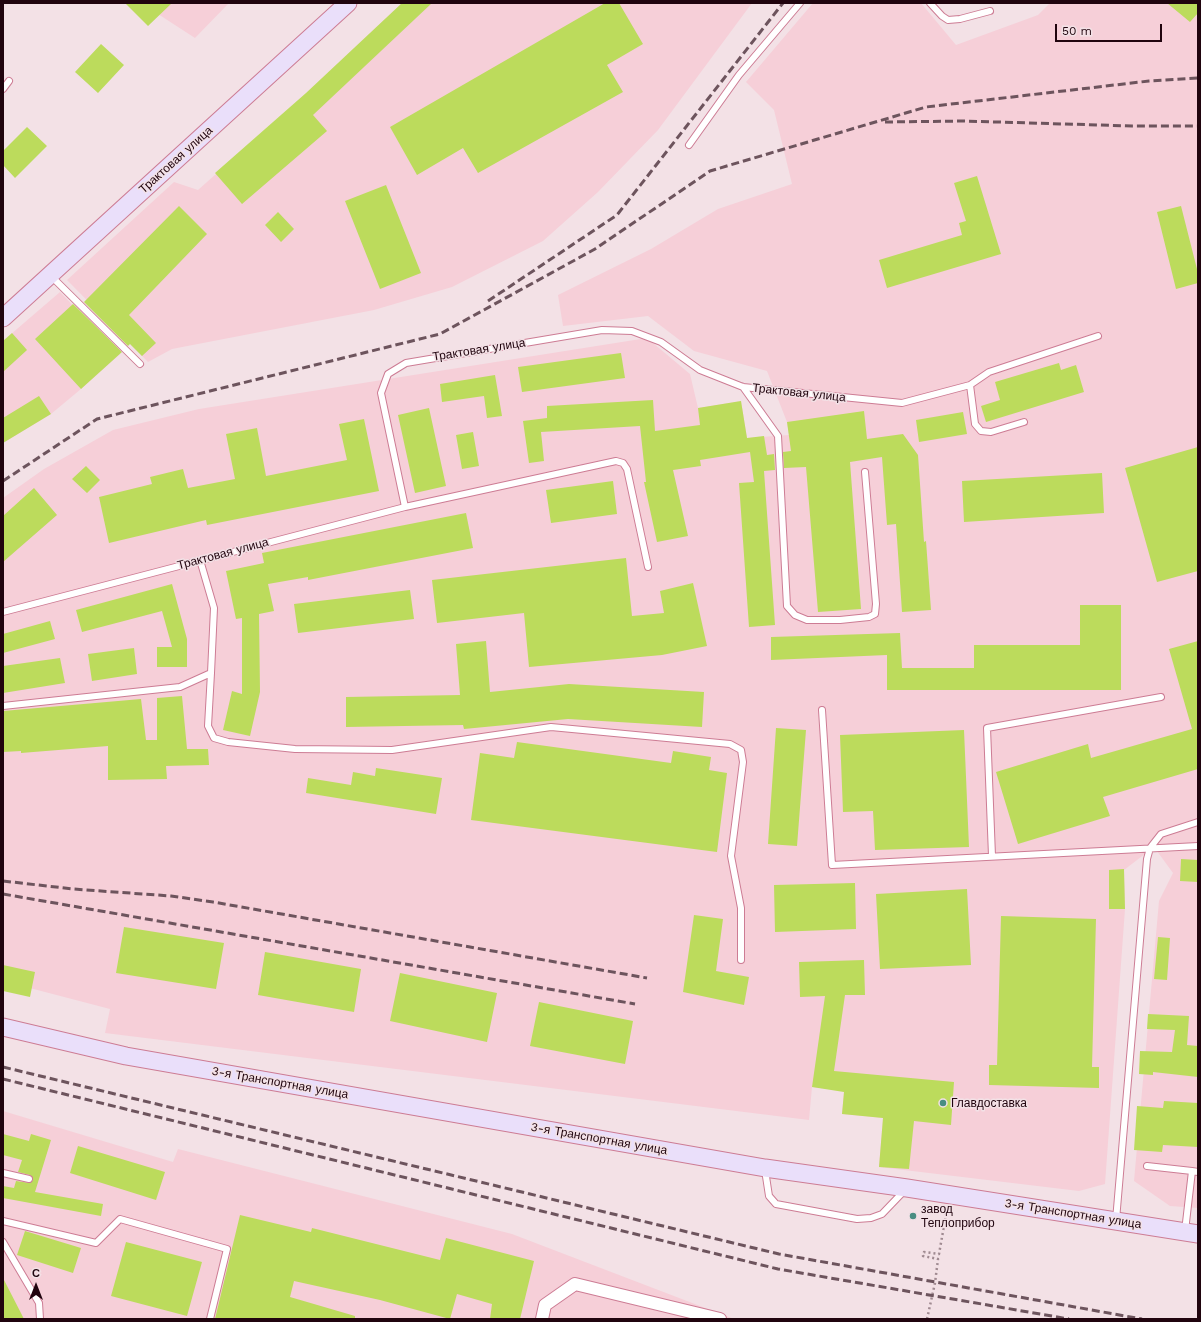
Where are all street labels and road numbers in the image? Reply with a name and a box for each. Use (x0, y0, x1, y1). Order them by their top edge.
street label: Трактовая улица (136, 123, 216, 197)
street label: Трактовая улица (431, 336, 527, 364)
street label: Трактовая улица (752, 381, 846, 405)
street label: Трактовая улица (176, 535, 270, 573)
street label: 3-я Транспортная улица (211, 1064, 349, 1102)
street label: 3-я Транспортная улица (530, 1120, 668, 1158)
street label: 3-я Транспортная улица (1004, 1196, 1142, 1232)

